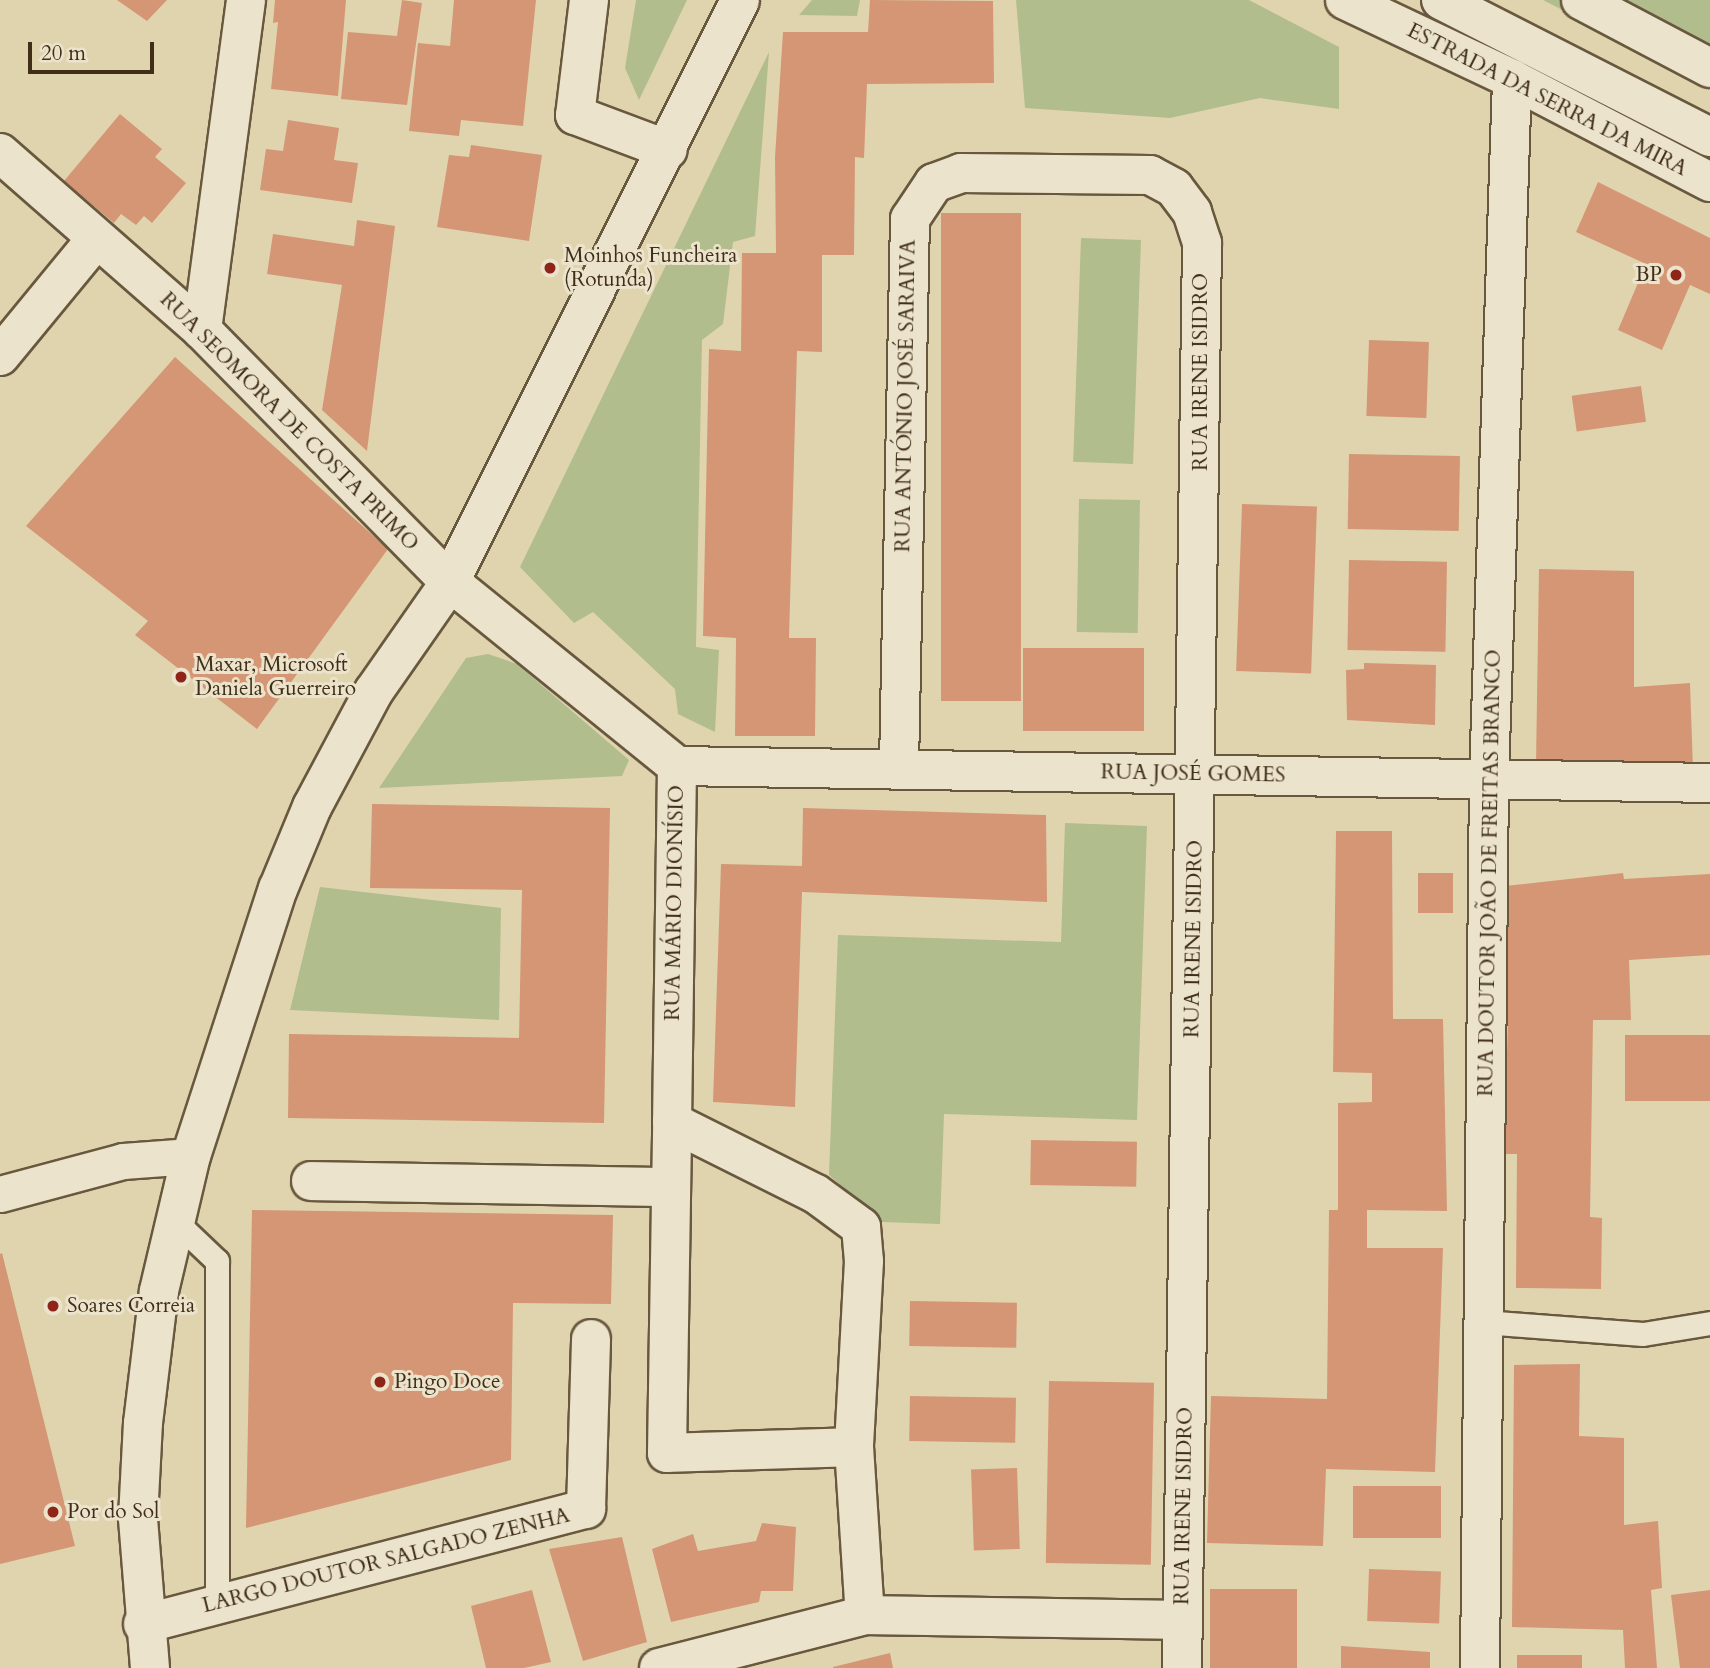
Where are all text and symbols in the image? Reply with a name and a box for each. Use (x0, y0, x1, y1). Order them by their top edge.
street label: ESTRADA DA SERRA DA MIRA (1403, 18, 1691, 182)
scale bar (32, 28, 158, 72)
text: 20 m (41, 39, 86, 68)
street label: RUA ANTÓNIO JOSÉ SARAIVA (891, 239, 921, 553)
place label: Moinhos Funcheira (Rotunda) (564, 243, 737, 293)
marker: Moinhos Funcheira (Rotunda) (542, 260, 558, 276)
place label: BP (1635, 262, 1662, 288)
marker: BP (1668, 267, 1684, 283)
street label: RUA IRENE ISIDRO (1188, 273, 1214, 471)
street label: RUA SEOMORA DE COSTA PRIMO (154, 287, 424, 557)
street label: RUA DOUTOR JOÃO DE FREITAS BRANCO (1474, 649, 1506, 1097)
place label: Maxar, Microsoft Daniela Guerreiro (195, 652, 356, 702)
marker: Maxar, Microsoft Daniela Guerreiro (173, 669, 189, 685)
street label: RUA JOSÉ GOMES (1100, 760, 1286, 788)
street label: RUA MÁRIO DIONÍSIO (660, 785, 690, 1021)
street label: RUA IRENE ISIDRO (1180, 840, 1208, 1038)
place label: Soares Correia (67, 1293, 195, 1319)
marker: Soares Correia (45, 1298, 61, 1314)
place label: Pingo Doce (394, 1369, 501, 1395)
marker: Pingo Doce (372, 1374, 388, 1390)
street label: RUA IRENE ISIDRO (1170, 1407, 1198, 1605)
place label: Por do Sol (67, 1499, 159, 1525)
street label: LARGO DOUTOR SALGADO ZENHA (200, 1503, 572, 1619)
marker: Por do Sol (45, 1504, 61, 1520)

